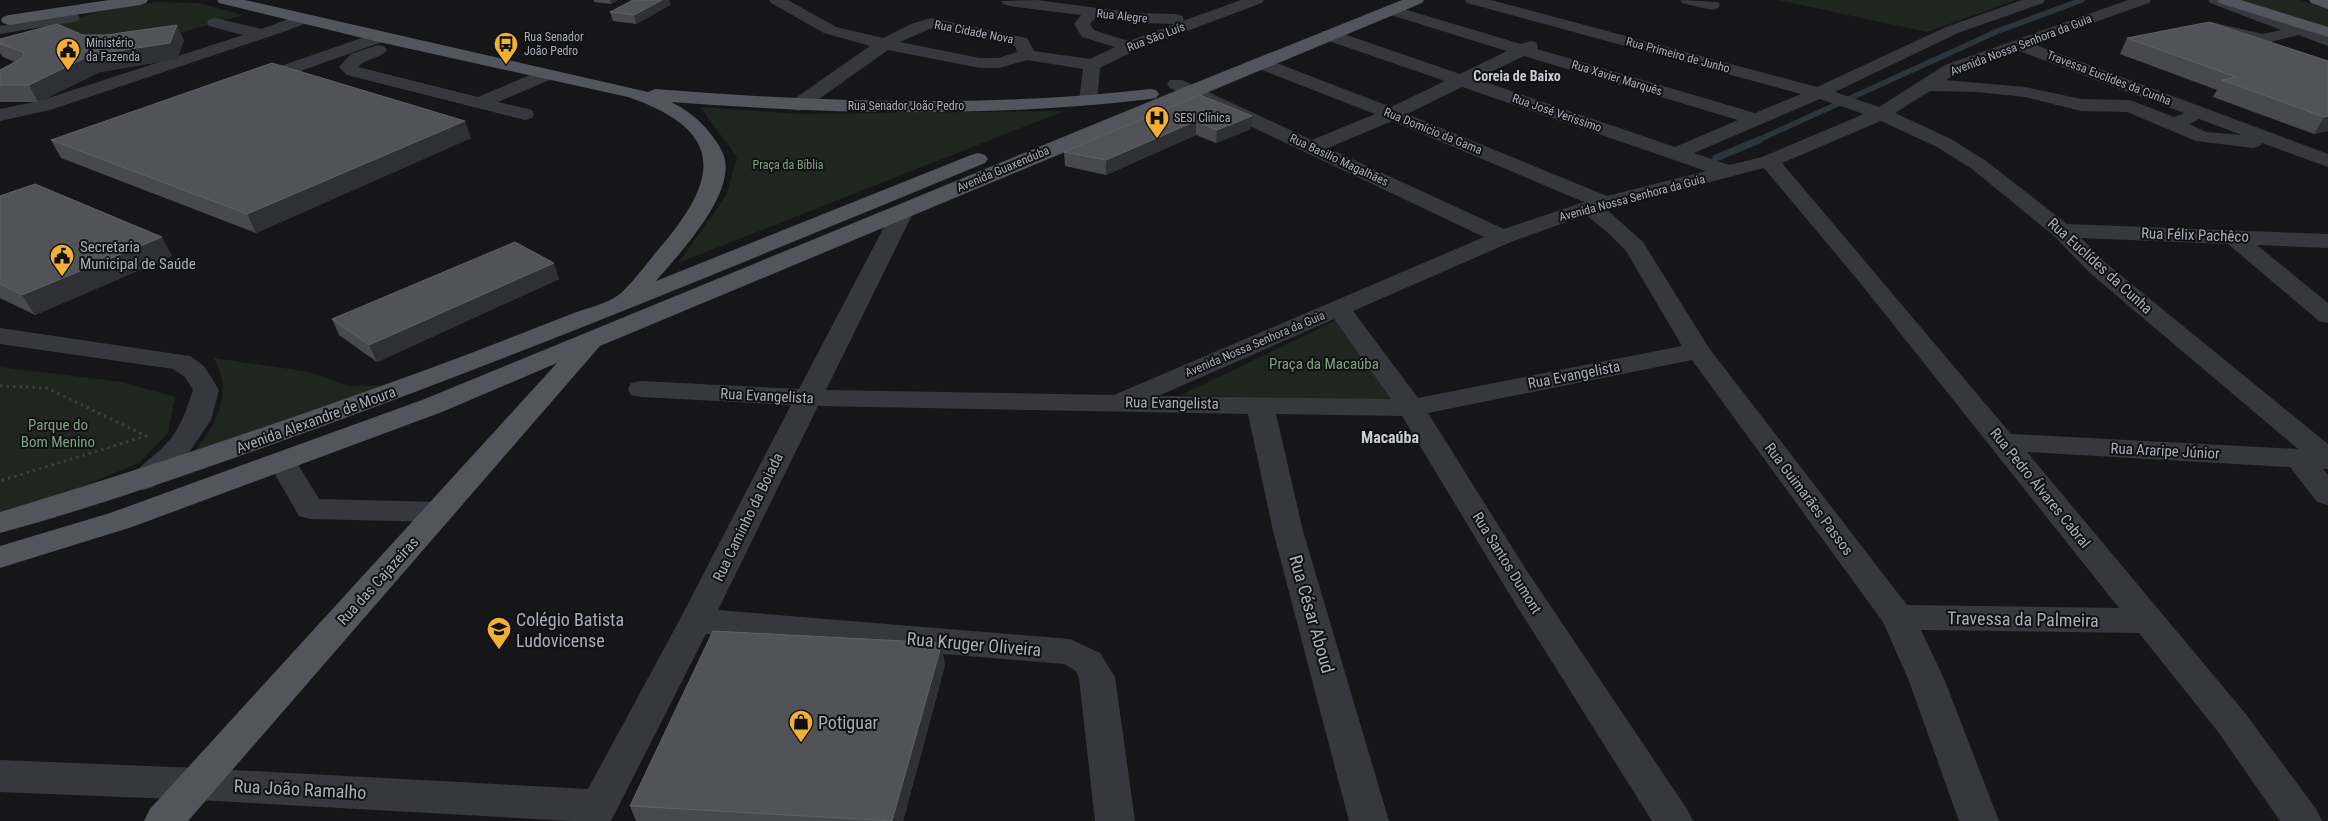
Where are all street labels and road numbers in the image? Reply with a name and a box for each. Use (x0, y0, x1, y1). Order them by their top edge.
street label: Rua Alegre (1096, 6, 1148, 26)
street label: Avenida Nossa Senhora da Guia (1948, 11, 2094, 79)
street label: Rua Cidade Nova (933, 17, 1015, 47)
street label: Rua São Luís (1125, 20, 1187, 54)
street label: Rua Primeiro de Junho (1624, 34, 1732, 76)
street label: Travessa Euclídes da Cunha (2045, 48, 2173, 108)
street label: Rua Xavier Marquês (1570, 58, 1664, 98)
street label: Rua José Veríssimo (1510, 91, 1604, 135)
street label: Rua Senador João Pedro (848, 99, 964, 113)
street label: Rua Domício da Gama (1382, 105, 1484, 157)
street label: Rua Basilio Magalhães (1287, 131, 1391, 189)
street label: Avenida Guaxenduba (955, 143, 1052, 195)
street label: Avenida Nossa Senhora da Guia (1558, 172, 1707, 224)
street label: Rua Euclídes da Cunha (2044, 214, 2156, 318)
street label: Rua Félix Pachêco (2141, 224, 2249, 246)
street label: Avenida Nossa Senhora da Guia (1183, 308, 1327, 380)
street label: Rua Evangelista (1526, 357, 1622, 393)
street label: Avenida Alexandre de Moura (234, 383, 398, 457)
street label: Rua Evangelista (720, 385, 814, 407)
street label: Rua Evangelista (1125, 393, 1219, 413)
street label: Rua Pedro Álvares Cabral (1986, 424, 2094, 552)
street label: Rua Guimarães Passos (1761, 439, 1857, 559)
street label: Rua Araripe Júnior (2110, 439, 2220, 463)
street label: Rua Caminho da Boiada (709, 450, 787, 584)
street label: Rua Santos Dumont (1468, 509, 1546, 617)
street label: Rua das Cajazeiras (334, 533, 422, 629)
street label: Rua César Aboud (1285, 552, 1339, 676)
street label: Travessa da Palmeira (1947, 607, 2099, 631)
street label: Rua Kruger Oliveira (906, 628, 1042, 660)
street label: Rua João Ramalho (233, 775, 367, 803)

